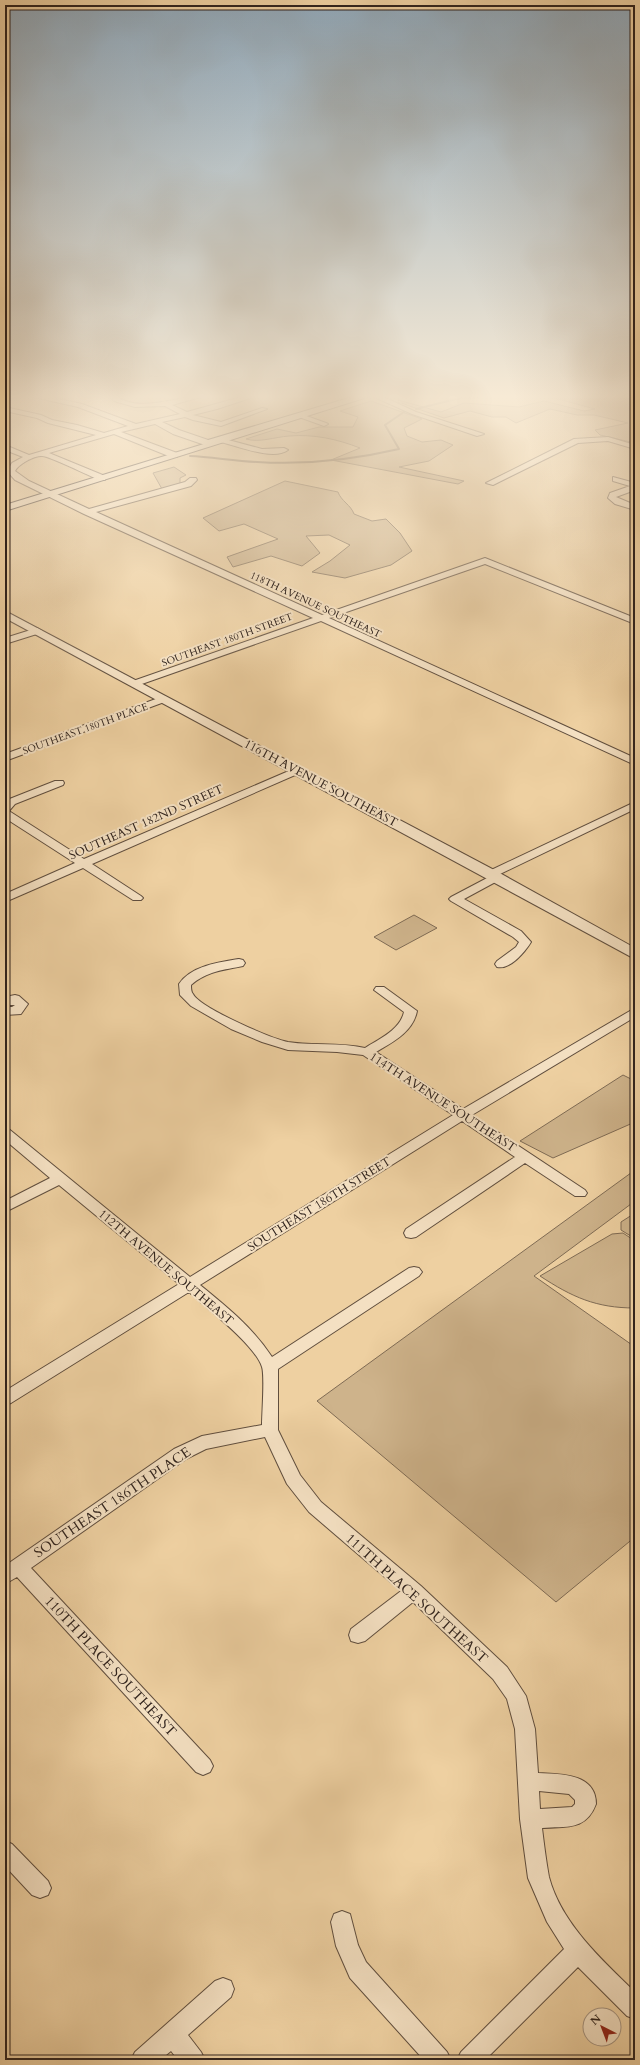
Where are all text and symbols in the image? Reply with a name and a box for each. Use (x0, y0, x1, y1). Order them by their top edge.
street label: 118TH AVENUE SOUTHEAST (248, 568, 384, 642)
street label: SOUTHEAST 180TH STREET (160, 609, 295, 670)
street label: SOUTHEAST 180TH PLACE (21, 700, 150, 758)
street label: 116TH AVENUE SOUTHEAST (241, 736, 401, 830)
street label: SOUTHEAST 182ND STREET (66, 781, 226, 863)
street label: 114TH AVENUE SOUTHEAST (367, 1049, 520, 1156)
street label: SOUTHEAST 186TH STREET (244, 1153, 394, 1255)
street label: 112TH AVENUE SOUTHEAST (95, 1206, 237, 1328)
street label: SOUTHEAST 186TH PLACE (30, 1442, 195, 1562)
street label: 111TH PLACE SOUTHEAST (341, 1529, 492, 1667)
street label: 110TH PLACE SOUTHEAST (40, 1592, 181, 1741)
north arrow (582, 2007, 622, 2047)
text: N (587, 2011, 605, 2029)

